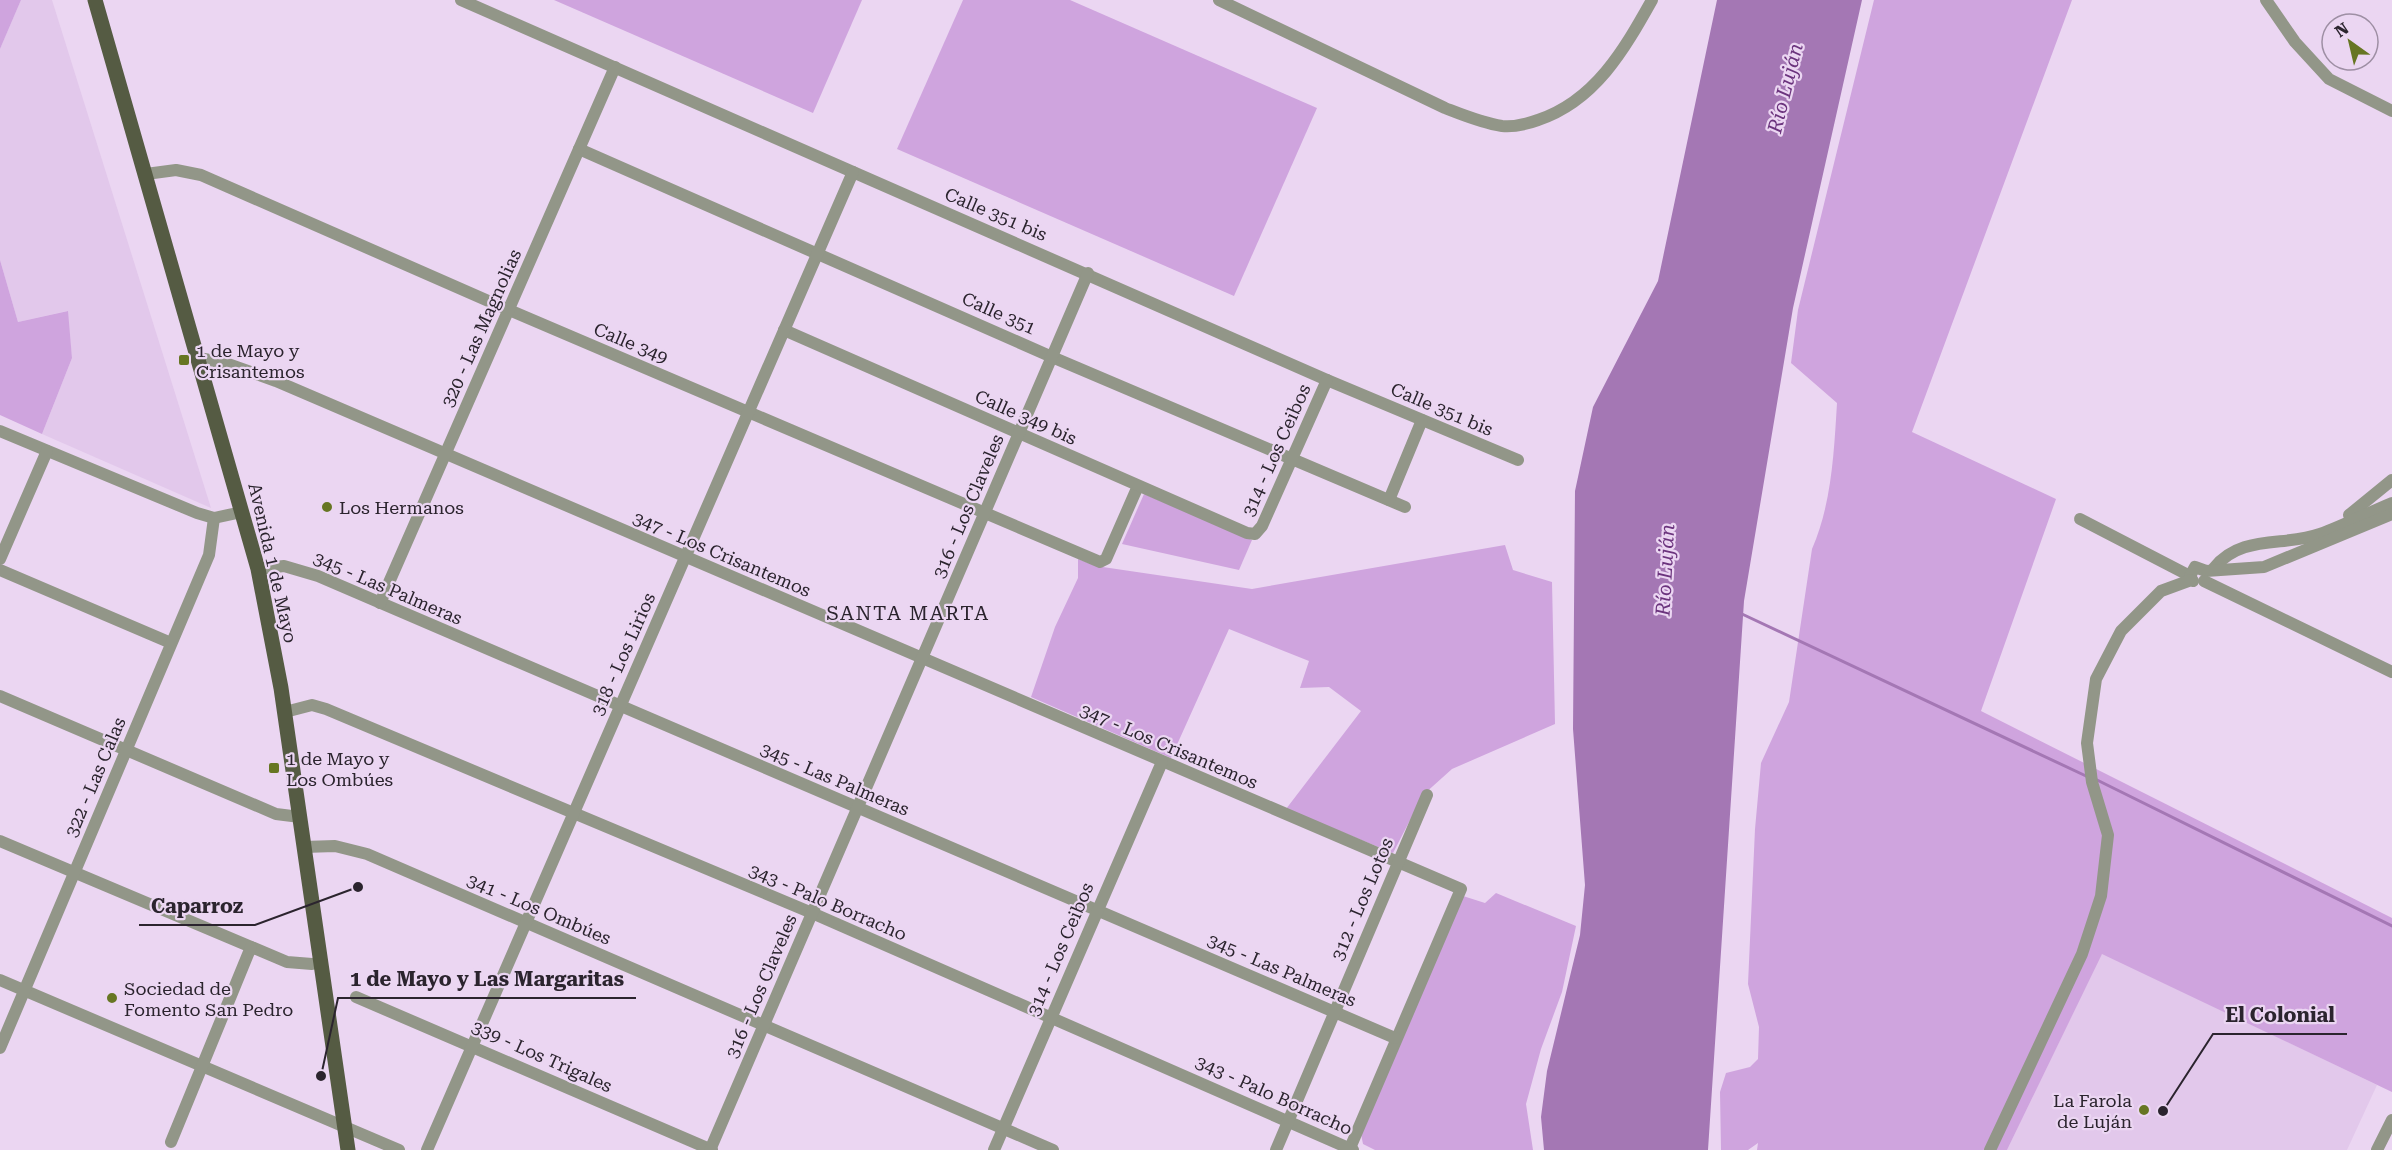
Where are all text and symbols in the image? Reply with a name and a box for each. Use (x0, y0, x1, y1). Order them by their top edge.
north arrow (2320, 12, 2380, 72)
text: N (2331, 19, 2352, 41)
water label: Río Luján (1762, 41, 1808, 136)
street label: Calle 351 bis (942, 183, 1050, 245)
street label: 320 - Las Magnolias (437, 246, 525, 410)
street label: Calle 351 (959, 287, 1039, 339)
street label: Calle 349 (591, 318, 671, 368)
place label: 1 de Mayo y Crisantemos (196, 340, 305, 382)
marker: 1 de Mayo y Crisantemos (177, 353, 191, 367)
street label: Calle 351 bis (1388, 378, 1496, 440)
street label: 314 - Los Ceibos (1237, 381, 1315, 519)
street label: Calle 349 bis (972, 385, 1080, 449)
street label: 316 - Los Claveles (928, 431, 1008, 581)
street label: Avenida 1 de Mayo (244, 481, 302, 645)
place label: Los Hermanos (339, 497, 464, 518)
marker: Los Hermanos (320, 500, 334, 514)
street label: 347 - Los Crisantemos (630, 507, 814, 601)
water label: Río Luján (1651, 524, 1679, 617)
street label: 345 - Las Palmeras (310, 547, 466, 629)
street label: 318 - Los Lirios (586, 589, 660, 719)
district label: SANTA MARTA (826, 601, 990, 625)
street label: 347 - Los Crisantemos (1077, 699, 1261, 793)
street label: 322 - Las Calas (60, 714, 130, 840)
street label: 345 - Las Palmeras (757, 738, 913, 820)
place label: 1 de Mayo y Los Ombúes (286, 748, 393, 790)
marker: 1 de Mayo y Los Ombúes (267, 761, 281, 775)
street label: 312 - Los Lotos (1327, 835, 1397, 963)
street label: 343 - Palo Borracho (746, 859, 910, 945)
street label: 341 - Los Ombúes (464, 869, 614, 949)
street label: 314 - Los Ceibos (1022, 879, 1098, 1019)
callout: Caparroz (139, 887, 255, 925)
text: Caparroz (151, 894, 243, 918)
street label: 316 - Los Claveles (721, 911, 801, 1061)
street label: 345 - Las Palmeras (1204, 929, 1360, 1011)
callout: 1 de Mayo y Las Margaritas (338, 960, 636, 998)
text: 1 de Mayo y Las Margaritas (350, 967, 624, 991)
place label: Sociedad de Fomento San Pedro (124, 978, 293, 1020)
marker: Sociedad de Fomento San Pedro (105, 991, 119, 1005)
callout: El Colonial (2213, 996, 2347, 1034)
text: El Colonial (2225, 1003, 2335, 1027)
street label: 339 - Los Trigales (469, 1016, 615, 1096)
street label: 343 - Palo Borracho (1192, 1051, 1356, 1139)
place label: La Farola de Luján (2053, 1090, 2132, 1132)
marker: La Farola de Luján (2137, 1103, 2151, 1117)

